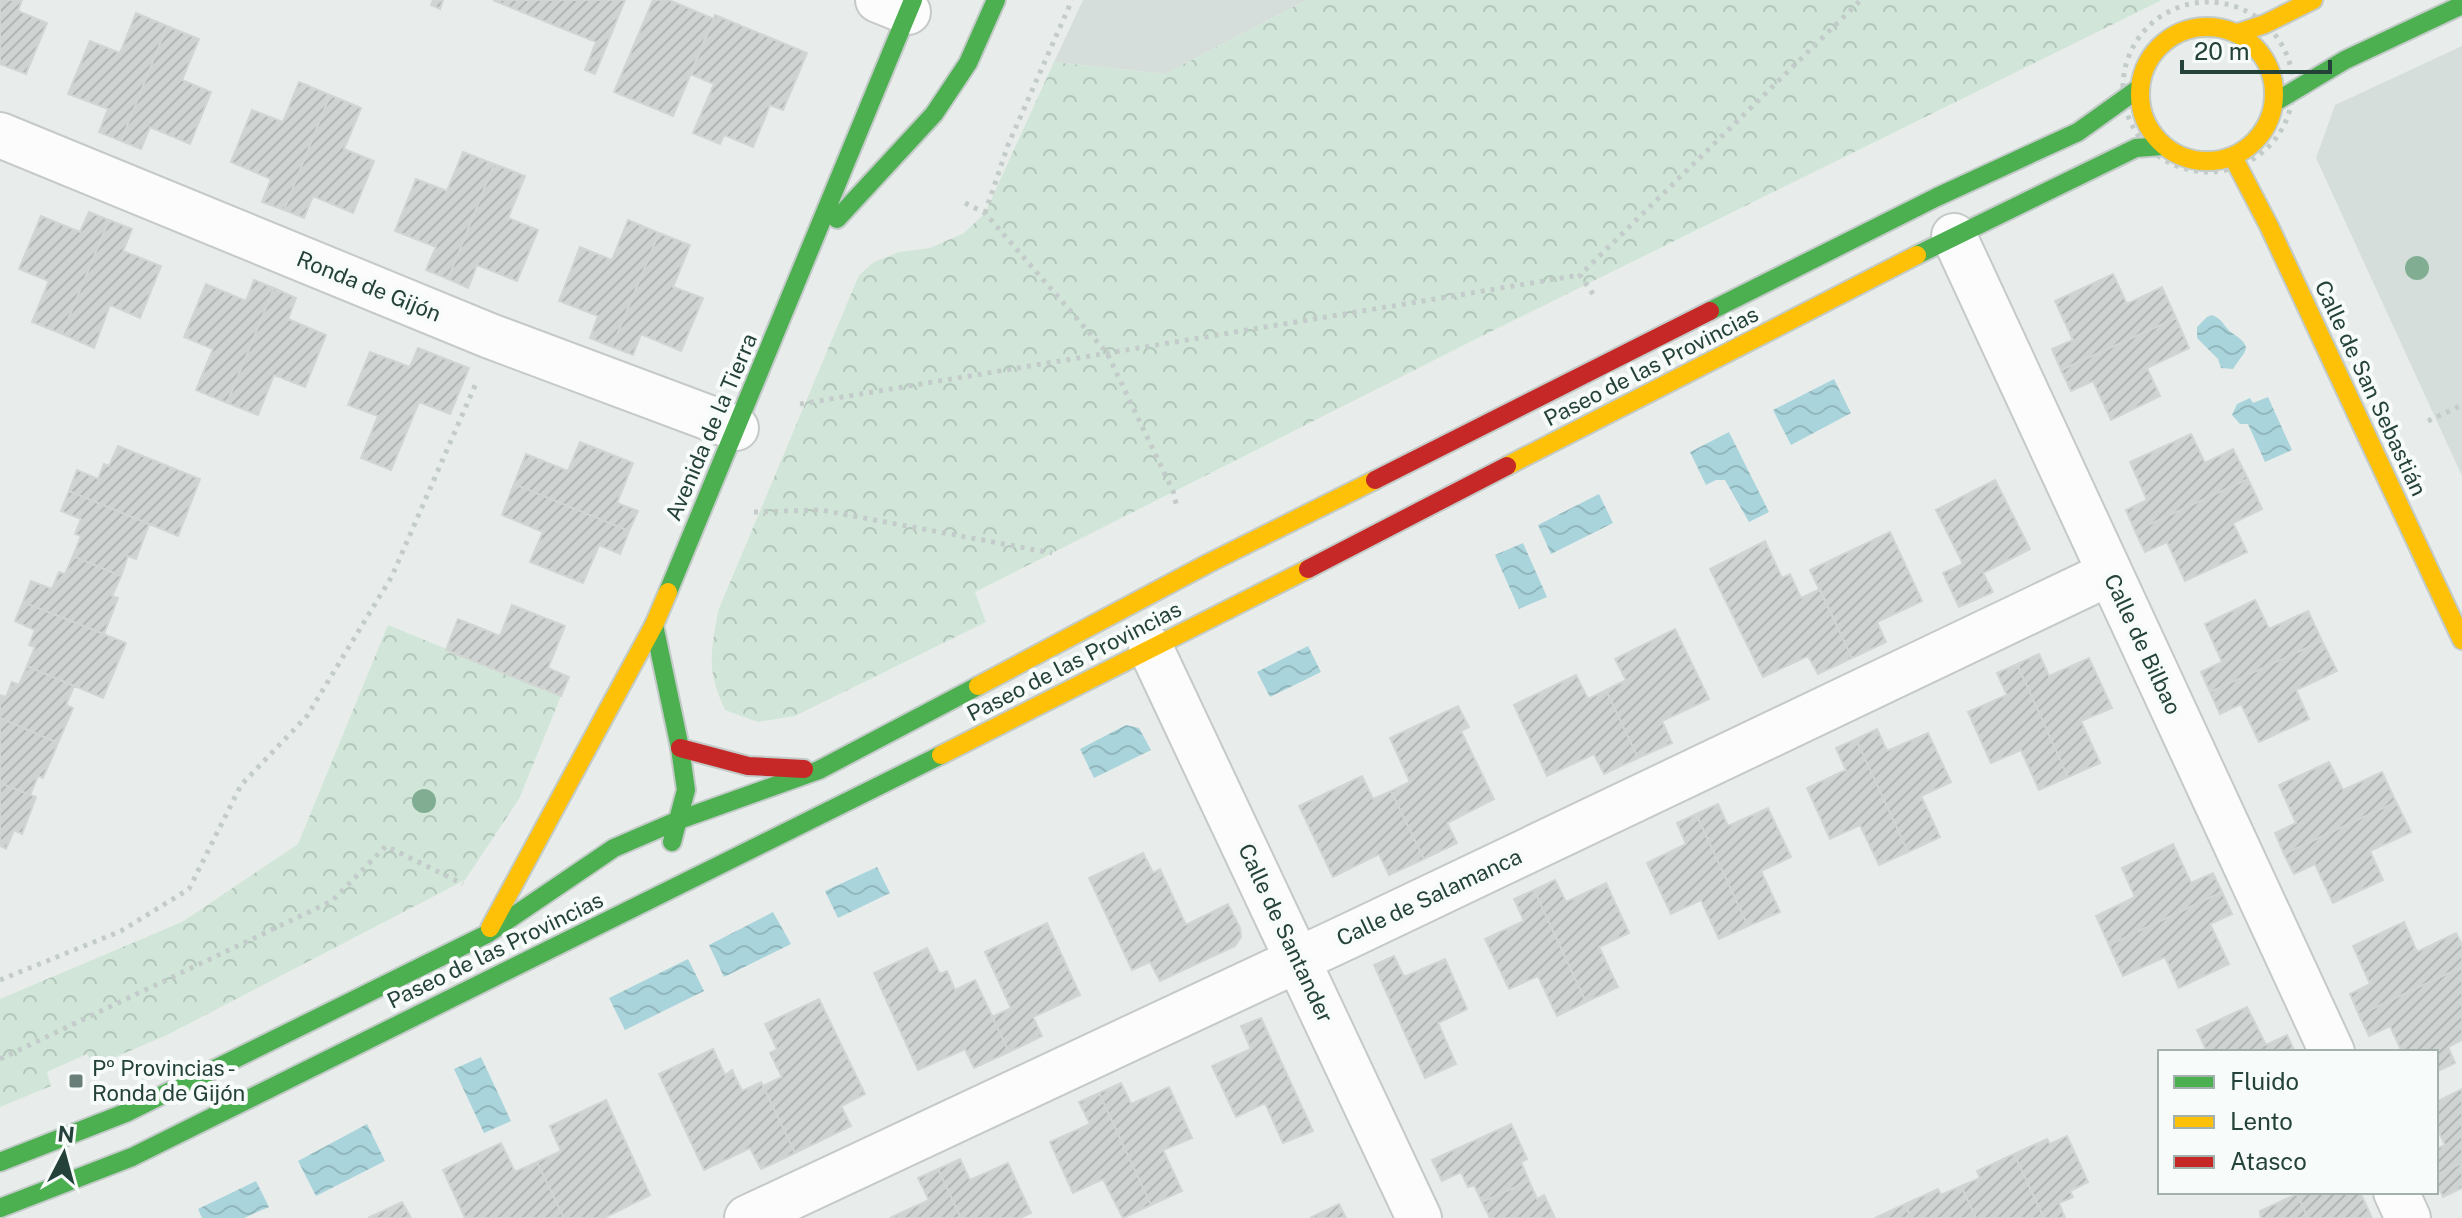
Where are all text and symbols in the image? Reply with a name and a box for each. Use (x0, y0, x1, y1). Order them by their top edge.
scale bar (2182, 24, 2330, 74)
text: 20 m (2194, 37, 2250, 65)
street label: Ronda de Gijón (293, 245, 445, 327)
street label: Calle de San Sebastián (2310, 276, 2432, 500)
street label: Paseo de las Provincias (1539, 301, 1763, 431)
street label: Avenida de la Tierra (660, 329, 762, 525)
street label: Calle de Bilbao (2099, 570, 2187, 718)
street label: Paseo de las Provincias (962, 596, 1186, 726)
street label: Calle de Santander (1233, 839, 1339, 1027)
street label: Calle de Salamanca (1332, 843, 1526, 951)
street label: Paseo de las Provincias (383, 886, 607, 1014)
legend (2158, 1050, 2438, 1194)
place label: Pº Provincias - Ronda de Gijón (92, 1055, 245, 1106)
text: Fluido (2230, 1067, 2299, 1095)
marker: Pº Provincias - Ronda de Gijón (67, 1072, 85, 1090)
text: Lento (2230, 1107, 2293, 1135)
north arrow (24, 1114, 104, 1194)
text: N (56, 1120, 76, 1148)
text: Atasco (2230, 1147, 2307, 1175)

